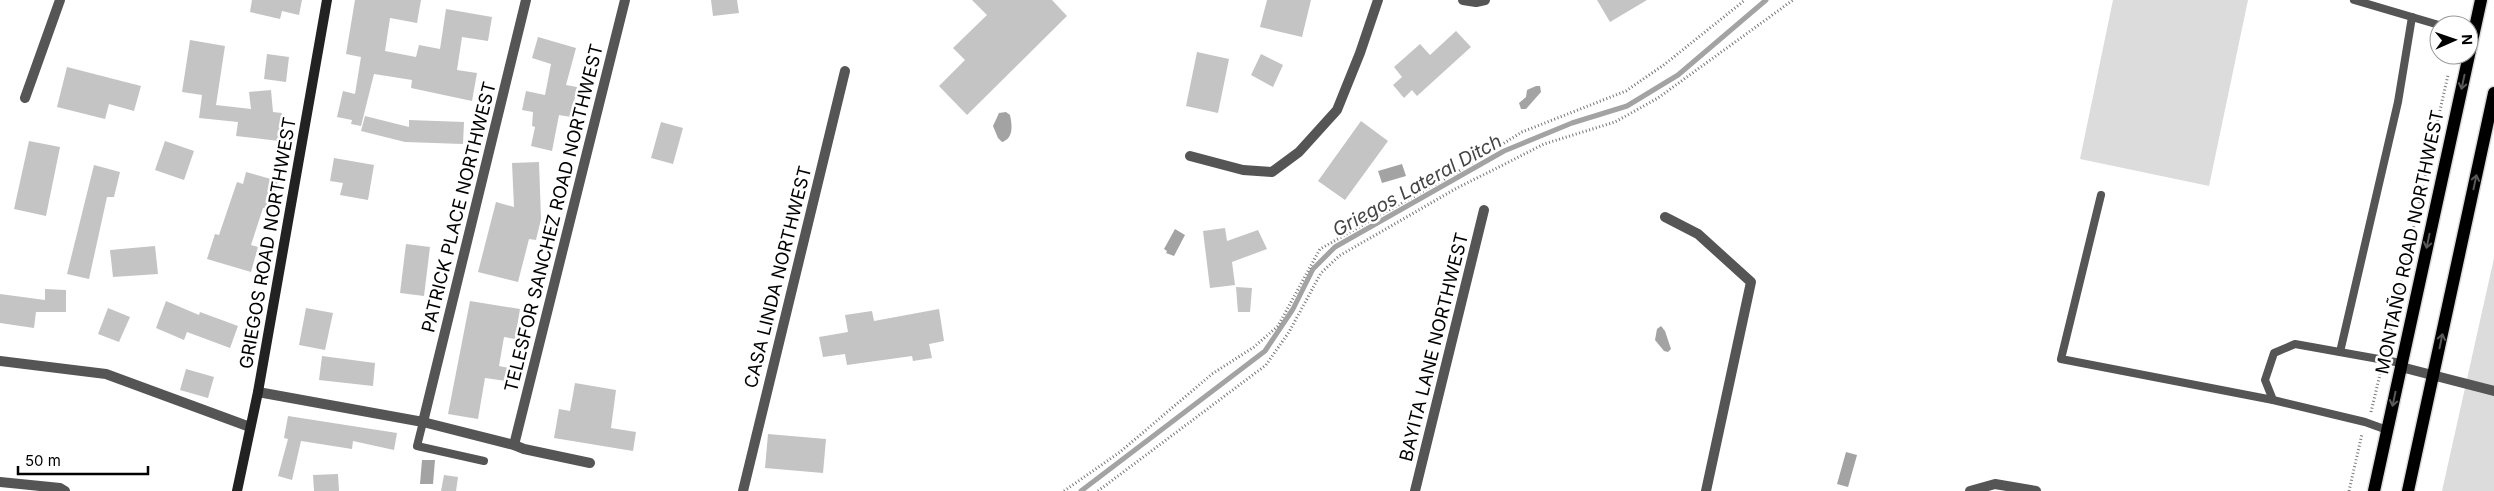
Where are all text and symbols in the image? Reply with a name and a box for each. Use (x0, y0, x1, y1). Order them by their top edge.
north arrow (2429, 15, 2479, 65)
text: N (2459, 34, 2476, 45)
street label: TELESFOR SANCHEZ ROAD NORTHWEST (500, 42, 607, 394)
one-way arrow (2458, 73, 2467, 89)
street label: PATRICK PLACE NORTHWEST (417, 79, 500, 334)
street label: MONTAÑO ROAD NORTHWEST (2370, 108, 2448, 376)
street label: GRIEGOS ROAD NORTHWEST (235, 115, 300, 370)
water label: Griegos Lateral Ditch (1329, 129, 1506, 242)
street label: CASA LINDA NORTHWEST (740, 164, 815, 390)
one-way arrow (2471, 174, 2480, 190)
street label: BAYITA LANE NORTHWEST (1395, 230, 1472, 464)
one-way arrow (2423, 232, 2432, 248)
one-way arrow (2437, 333, 2446, 349)
one-way arrow (2389, 391, 2398, 407)
scale bar (18, 444, 148, 476)
text: 50 m (25, 451, 61, 470)

